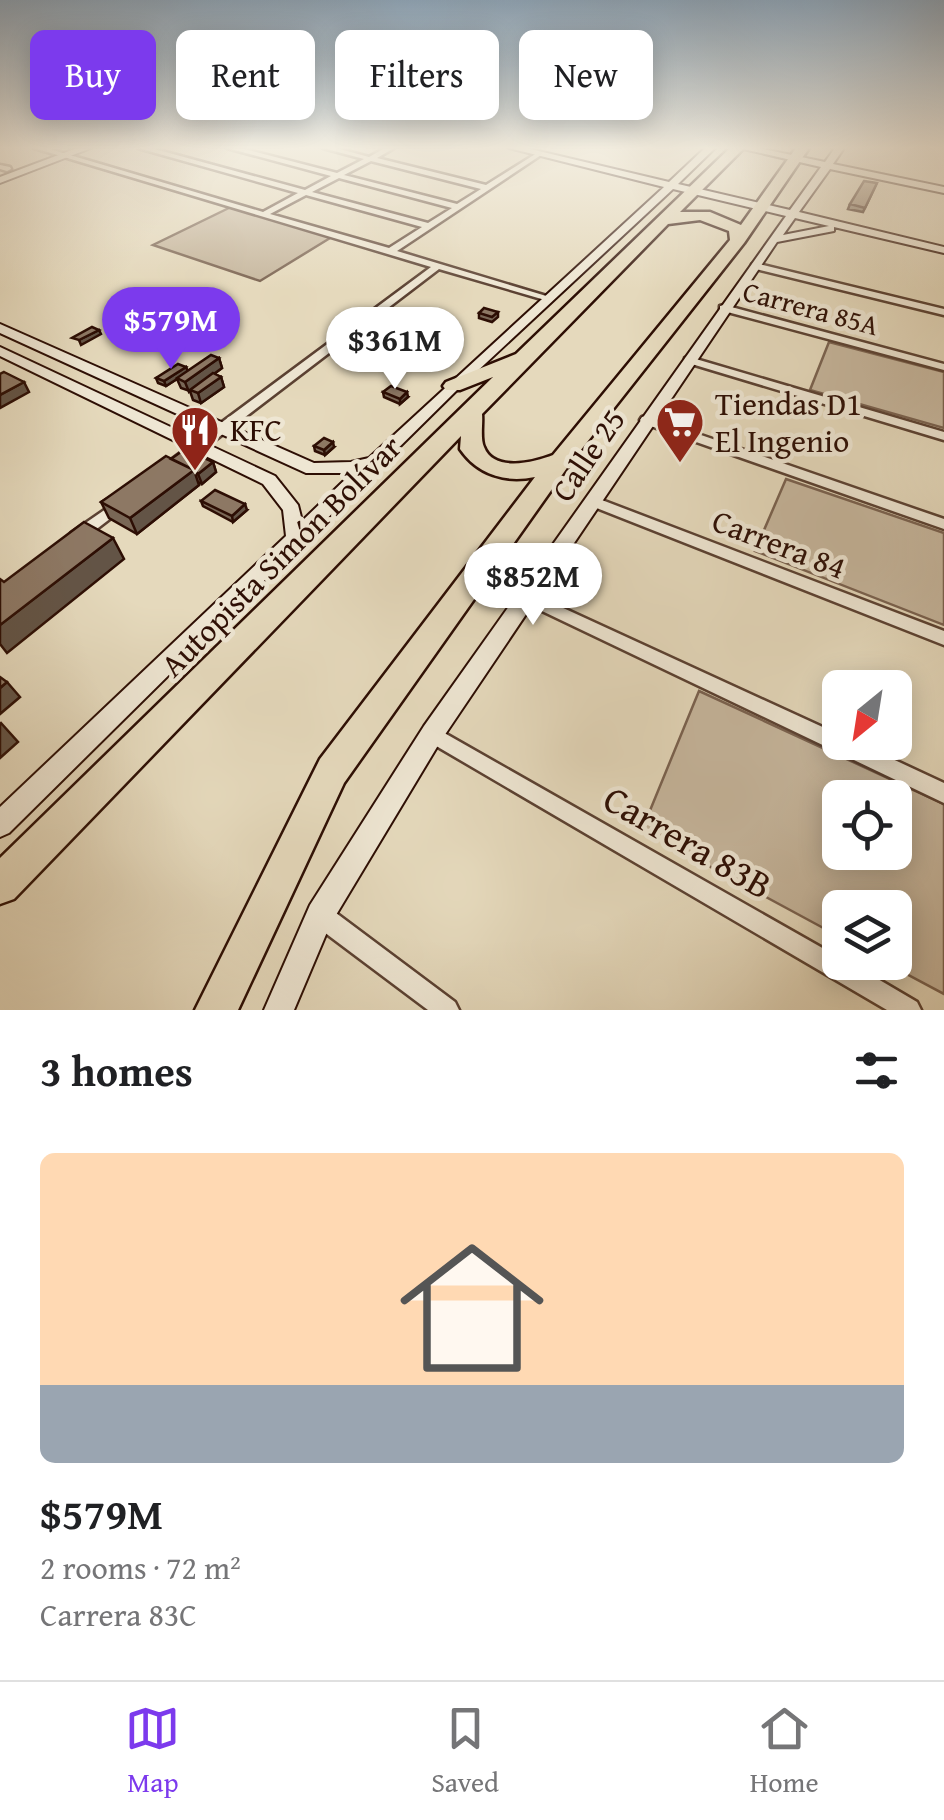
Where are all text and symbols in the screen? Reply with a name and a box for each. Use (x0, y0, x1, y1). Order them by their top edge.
chip: Buy (30, 30, 156, 120)
chip: Rent (176, 30, 315, 120)
chip: Filters (335, 30, 499, 120)
chip: New (519, 30, 653, 120)
street label: Carrera 85A (739, 270, 884, 345)
pin: $579M (101, 287, 241, 372)
text: $579M (124, 296, 218, 343)
pin: $361M (325, 307, 465, 392)
text: $361M (348, 316, 442, 363)
place label: Tiendas D1 El Ingenio (715, 380, 862, 464)
supermarket icon: Tiendas D1 El Ingenio (654, 396, 706, 464)
street label: Calle 25 (539, 399, 636, 511)
restaurant icon: KFC (169, 404, 221, 472)
place label: KFC (230, 406, 282, 453)
street label: Autopista Simón Bolívar (149, 424, 412, 687)
street label: Carrera 84 (706, 497, 853, 590)
pin: $852M (463, 543, 603, 628)
text: $852M (486, 552, 580, 599)
north arrow (822, 670, 912, 760)
map controls (822, 670, 912, 980)
street label: Carrera 83B (594, 770, 783, 912)
button: locate (822, 780, 912, 870)
button: layers (822, 890, 912, 980)
text: 3 homes (40, 1040, 193, 1101)
icon: filters (849, 1043, 904, 1098)
icon: home (382, 1218, 562, 1398)
text: $579M (40, 1483, 163, 1544)
text: 2 rooms · 72 m² (40, 1544, 241, 1591)
text: Carrera 83C (40, 1591, 197, 1638)
tab: Map (125, 1701, 180, 1802)
tab: Saved (431, 1701, 499, 1802)
tab: Home (750, 1701, 819, 1802)

